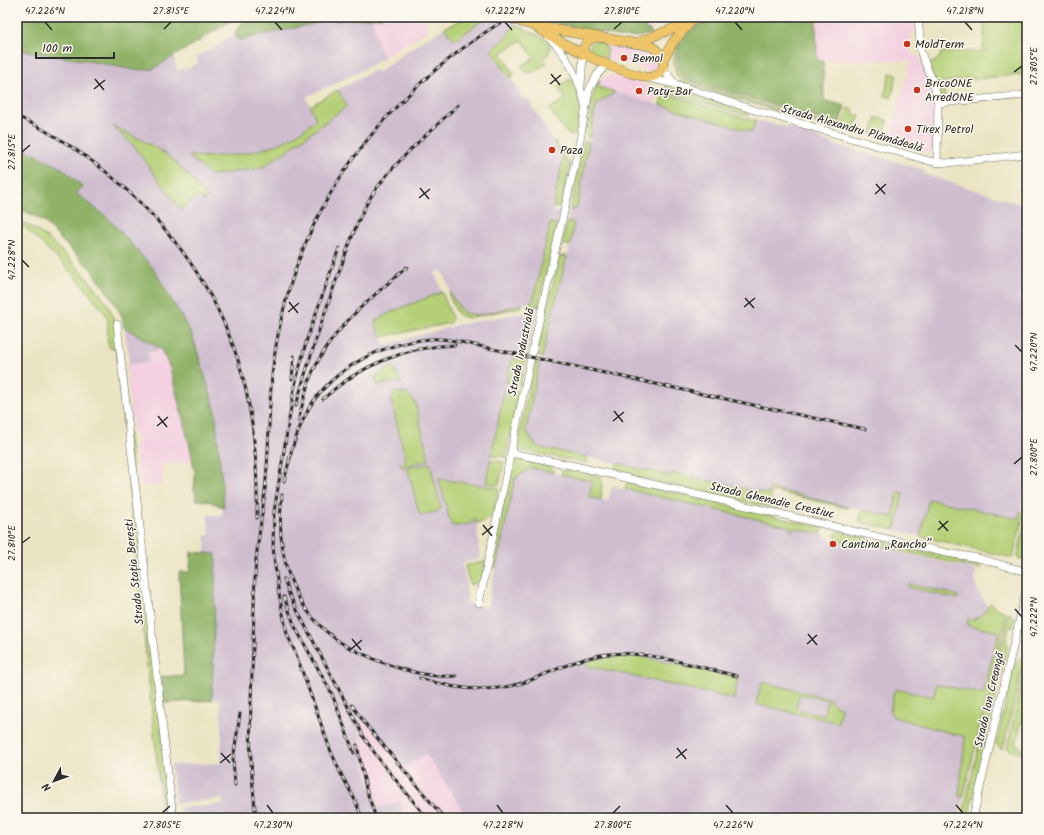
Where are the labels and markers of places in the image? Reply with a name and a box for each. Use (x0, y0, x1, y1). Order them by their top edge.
place label: MoldTerm (915, 35, 965, 54)
marker: MoldTerm (902, 39, 912, 49)
place label: Bemol (632, 49, 663, 68)
marker: Bemol (619, 53, 629, 63)
place label: BricoONE ArredONE (925, 74, 975, 107)
place label: Paty-Bar (647, 82, 693, 101)
marker: BricoONE ArredONE (912, 85, 922, 95)
marker: Paty-Bar (634, 86, 644, 96)
place label: Tirex Petrol (916, 120, 974, 139)
marker: Tirex Petrol (903, 124, 913, 134)
place label: Paza (560, 141, 583, 160)
marker: Paza (547, 145, 557, 155)
place label: Cantina „Rancho” (841, 535, 933, 554)
marker: Cantina „Rancho” (828, 539, 838, 549)

